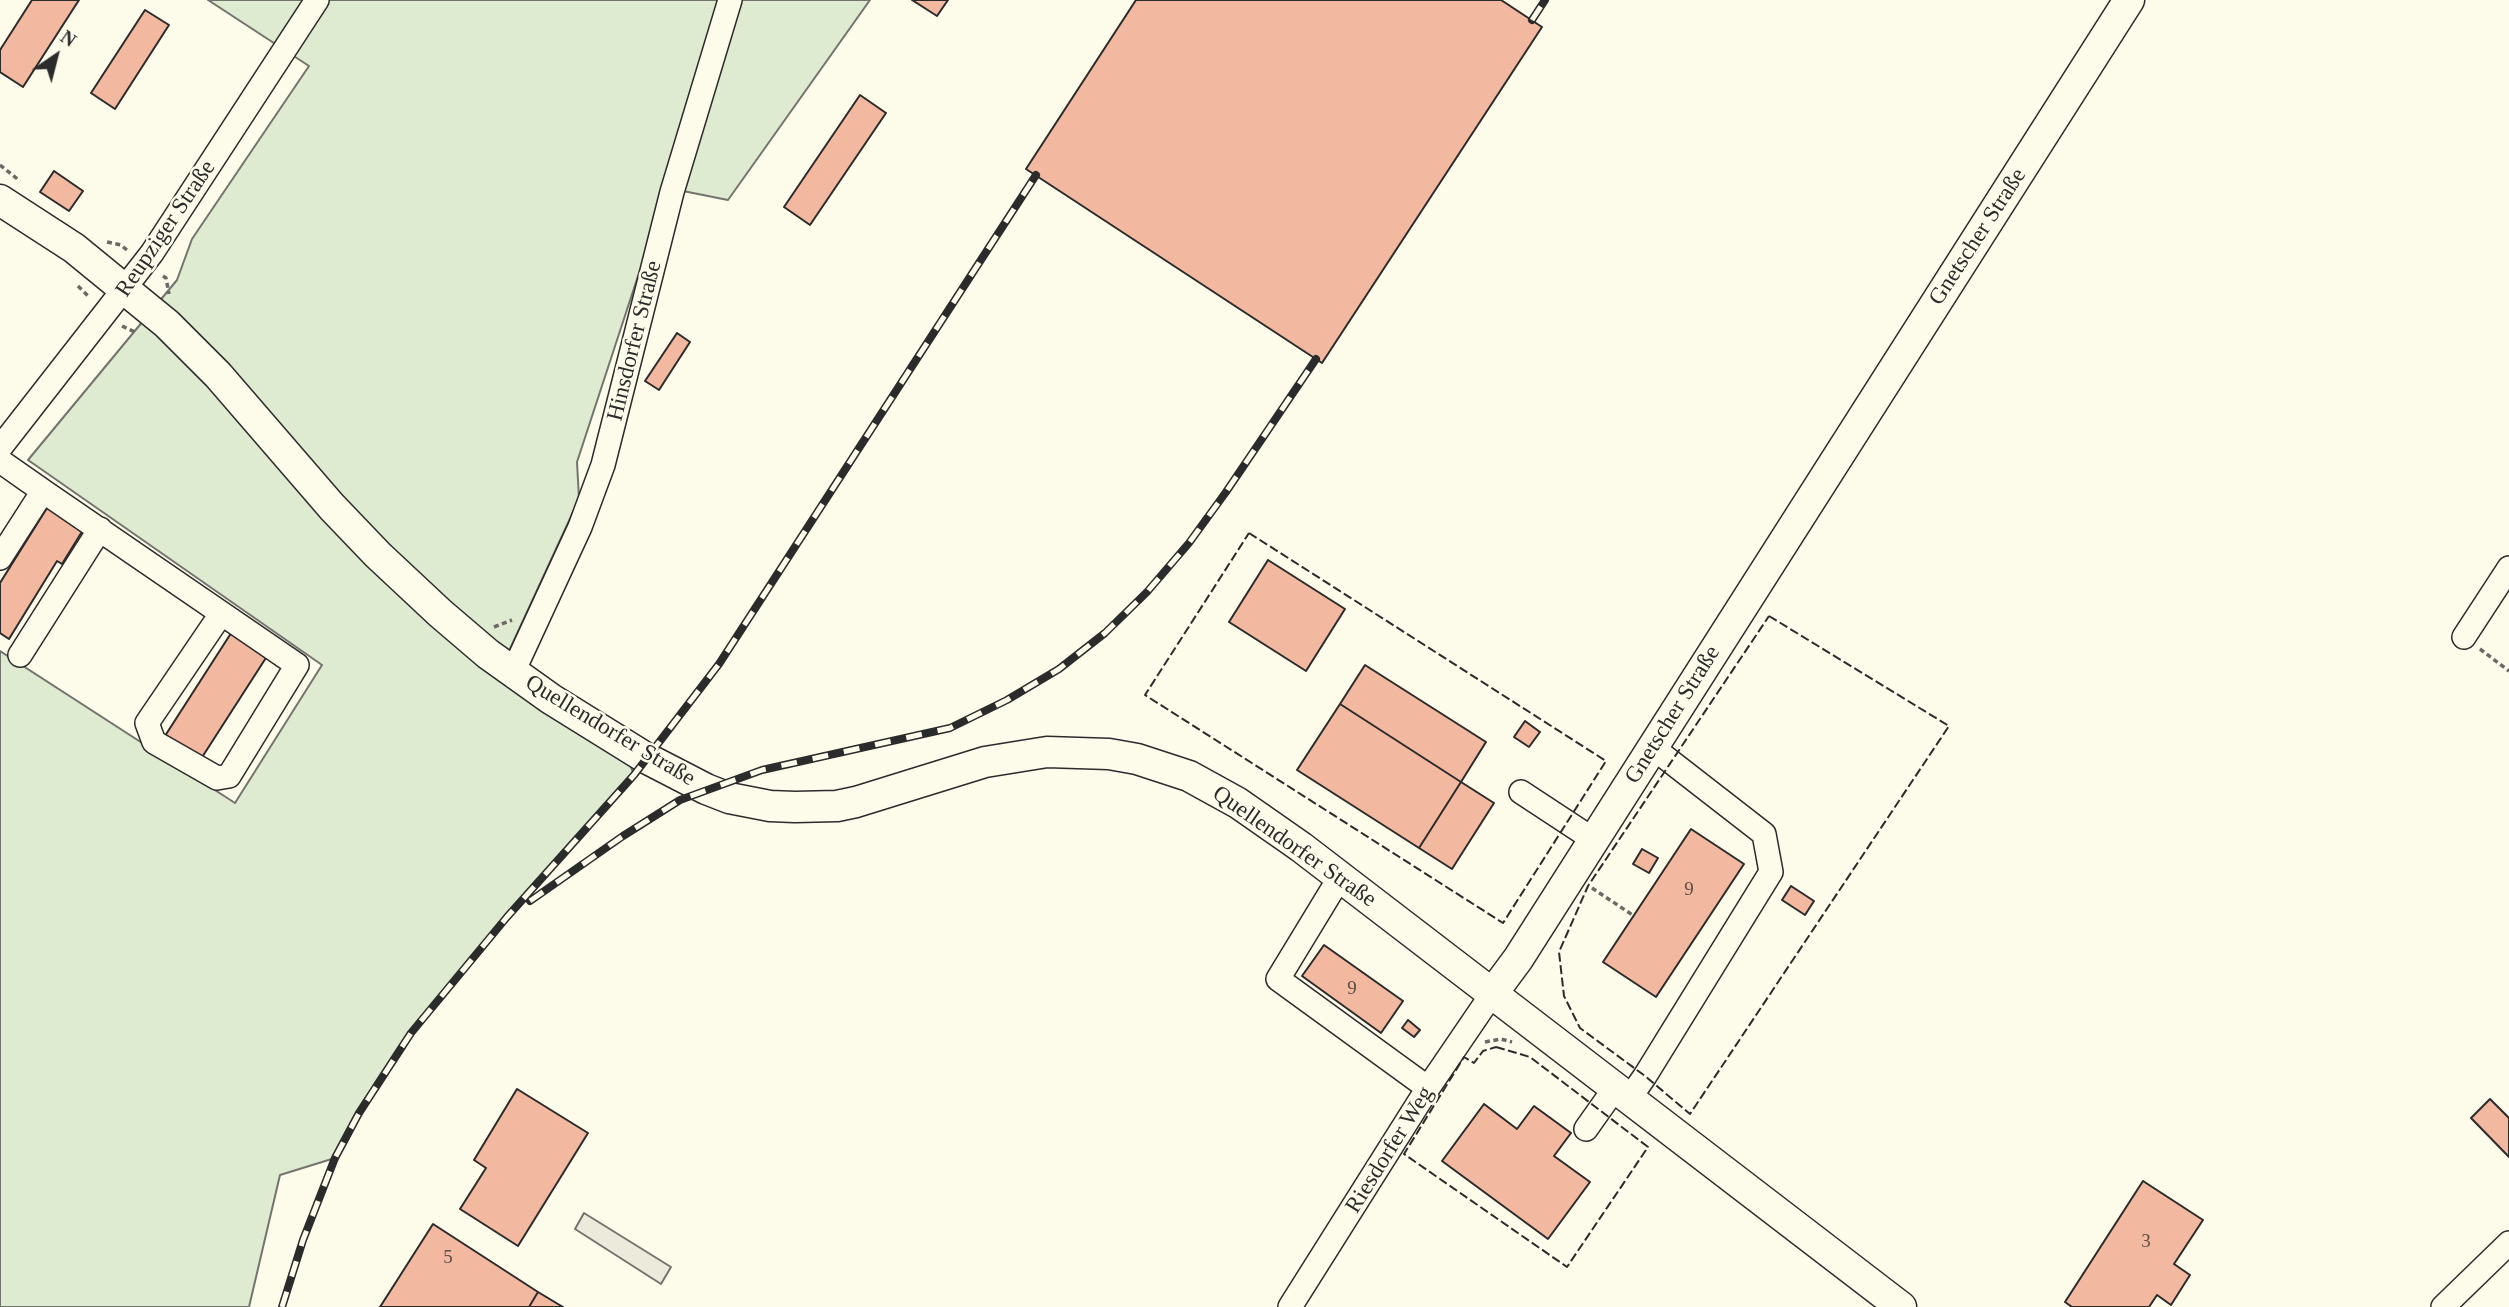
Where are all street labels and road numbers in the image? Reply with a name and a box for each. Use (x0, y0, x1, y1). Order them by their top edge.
street label: Reupziger Straße (110, 155, 222, 303)
street label: Gnetscher Straße (1923, 163, 2033, 311)
street label: Hinsdorfer Straße (602, 258, 668, 424)
street label: Gnetscher Straße (1620, 641, 1726, 789)
street label: Quellendorfer Straße (520, 669, 700, 793)
street label: Quellendorfer Straße (1207, 780, 1381, 914)
street label: Riesdorfer Weg (1340, 1081, 1440, 1219)

